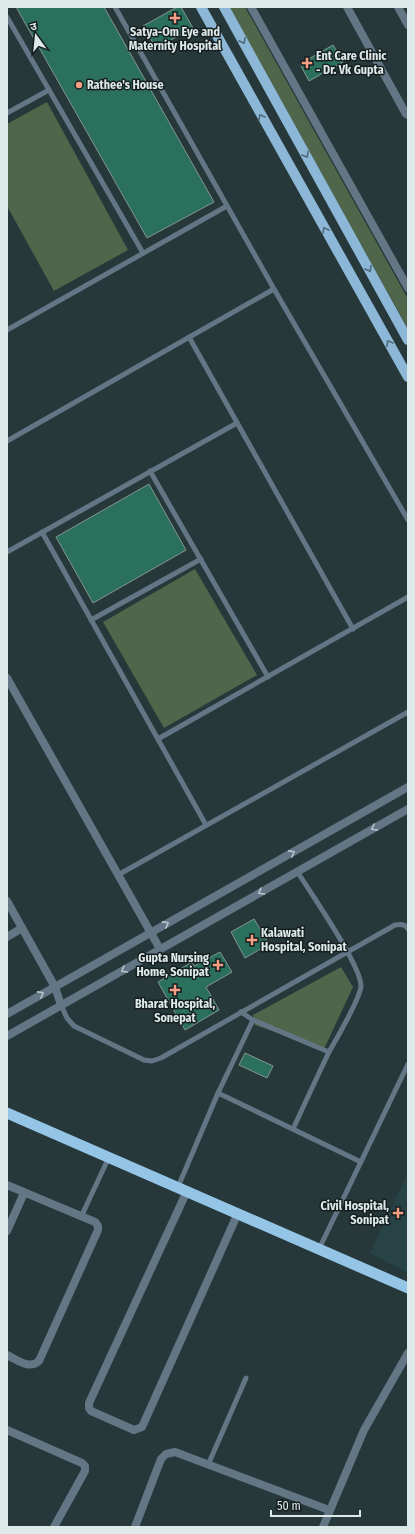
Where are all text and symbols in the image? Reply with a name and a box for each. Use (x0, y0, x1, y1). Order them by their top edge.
marker: Satya-Om Eye and Maternity Hospital (169, 12, 181, 24)
north arrow (16, 16, 56, 56)
text: उ (29, 20, 39, 34)
place label: Satya-Om Eye and Maternity Hospital (129, 25, 222, 53)
one-way arrow (238, 37, 246, 44)
place label: Ent Care Clinic - Dr. Vk Gupta (316, 49, 387, 77)
marker: Ent Care Clinic - Dr. Vk Gupta (301, 57, 313, 69)
place label: Rathee's House (87, 78, 164, 92)
marker: Rathee's House (74, 80, 84, 90)
one-way arrow (259, 113, 266, 121)
one-way arrow (301, 151, 308, 158)
one-way arrow (323, 227, 330, 234)
one-way arrow (364, 265, 371, 272)
one-way arrow (386, 340, 393, 347)
one-way arrow (371, 823, 378, 830)
one-way arrow (288, 850, 295, 857)
one-way arrow (258, 887, 265, 894)
one-way arrow (162, 921, 169, 928)
place label: Kalawati Hospital, Sonipat (261, 926, 347, 954)
marker: Kalawati Hospital, Sonipat (246, 934, 258, 946)
place label: Gupta Nursing Home, Sonipat (136, 951, 210, 979)
marker: Gupta Nursing Home, Sonipat (212, 959, 224, 971)
one-way arrow (121, 965, 128, 972)
marker: Bharat Hospital, Sonepat (169, 984, 181, 996)
one-way arrow (37, 992, 44, 999)
place label: Bharat Hospital, Sonepat (135, 997, 215, 1025)
place label: Civil Hospital, Sonipat (321, 1199, 390, 1227)
marker: Civil Hospital, Sonipat (392, 1207, 404, 1219)
scale bar (271, 1492, 360, 1518)
text: 50 m (277, 1499, 301, 1513)

